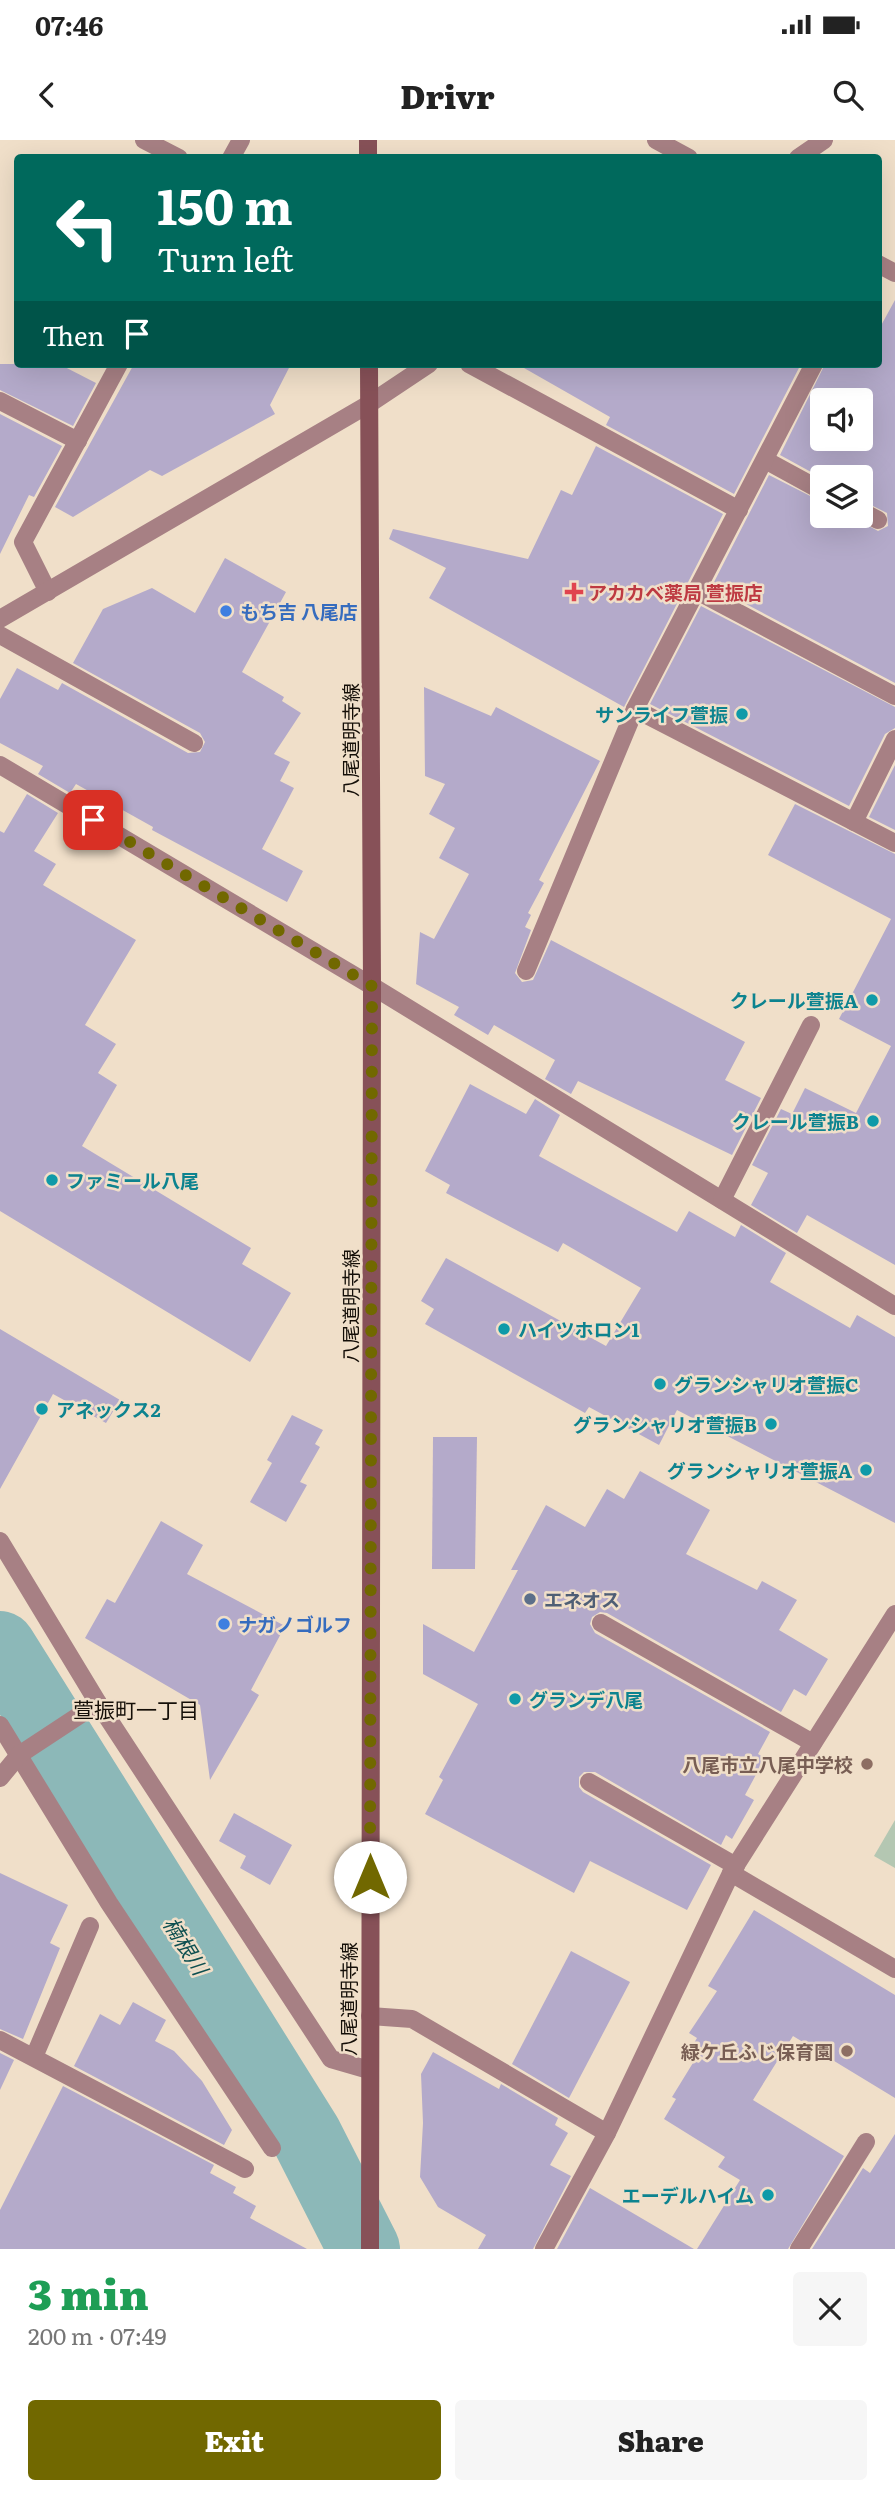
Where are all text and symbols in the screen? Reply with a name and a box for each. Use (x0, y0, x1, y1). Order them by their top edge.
text: 07:46 (35, 5, 104, 44)
text: Drivr (400, 71, 495, 119)
icon: back (28, 76, 66, 114)
icon: search (829, 76, 867, 114)
text: 150 m (157, 167, 293, 240)
icon: left (42, 182, 133, 273)
text: Turn left (157, 234, 294, 282)
text: Then (42, 315, 104, 354)
icon: arrive (118, 315, 156, 353)
map controls (810, 388, 873, 528)
button: sound (810, 388, 873, 451)
button: layers (810, 465, 873, 528)
place label: アカカベ薬局 萱振店 (588, 578, 763, 606)
marker: アカカベ薬局 萱振店 (566, 584, 582, 600)
place label: もち吉 八尾店 (240, 597, 358, 625)
marker: もち吉 八尾店 (218, 603, 234, 619)
street label: 八尾道明寺線 (336, 683, 364, 797)
place label: サンライフ萱振 (595, 700, 728, 728)
marker: サンライフ萱振 (734, 706, 750, 722)
pin (63, 790, 123, 850)
icon: arrive (74, 801, 112, 839)
place label: クレール萱振A (730, 986, 859, 1014)
marker: クレール萱振A (864, 992, 880, 1008)
place label: クレール萱振B (732, 1107, 859, 1135)
marker: クレール萱振B (865, 1113, 881, 1129)
place label: ファミール八尾 (66, 1166, 199, 1194)
marker: ファミール八尾 (44, 1172, 60, 1188)
street label: 八尾道明寺線 (336, 1249, 364, 1363)
place label: ハイツホロン1 (518, 1315, 640, 1343)
marker: ハイツホロン1 (496, 1321, 512, 1337)
place label: グランシャリオ萱振C (674, 1370, 859, 1398)
marker: グランシャリオ萱振C (652, 1376, 668, 1392)
place label: アネックス2 (56, 1395, 161, 1423)
marker: アネックス2 (34, 1401, 50, 1417)
place label: グランシャリオ萱振B (573, 1410, 757, 1438)
marker: グランシャリオ萱振B (763, 1416, 779, 1432)
place label: グランシャリオ萱振A (667, 1456, 853, 1484)
marker: グランシャリオ萱振A (858, 1462, 874, 1478)
place label: エネオス (544, 1585, 620, 1613)
marker: エネオス (522, 1591, 538, 1607)
place label: ナガノゴルフ (238, 1610, 352, 1638)
marker: ナガノゴルフ (216, 1616, 232, 1632)
place label: グランデ八尾 (529, 1685, 643, 1713)
marker: グランデ八尾 (507, 1691, 523, 1707)
district label: 萱振町一丁目 (73, 1693, 199, 1724)
place label: 八尾市立八尾中学校 (682, 1750, 853, 1778)
marker: 八尾市立八尾中学校 (859, 1756, 875, 1772)
position arrow (333, 1840, 407, 1914)
water label: 楠根川 (157, 1910, 218, 1982)
street label: 八尾道明寺線 (334, 1942, 362, 2056)
place label: 緑ケ丘ふじ保育園 (681, 2037, 833, 2065)
marker: 緑ケ丘ふじ保育園 (839, 2043, 855, 2059)
place label: エーデルハイム (622, 2181, 754, 2209)
marker: エーデルハイム (760, 2187, 776, 2203)
text: 3 min (28, 2261, 149, 2323)
button: close (793, 2272, 867, 2346)
text: 200 m · 07:49 (28, 2318, 166, 2352)
button: Exit (28, 2400, 441, 2480)
button: Share (455, 2400, 867, 2480)

